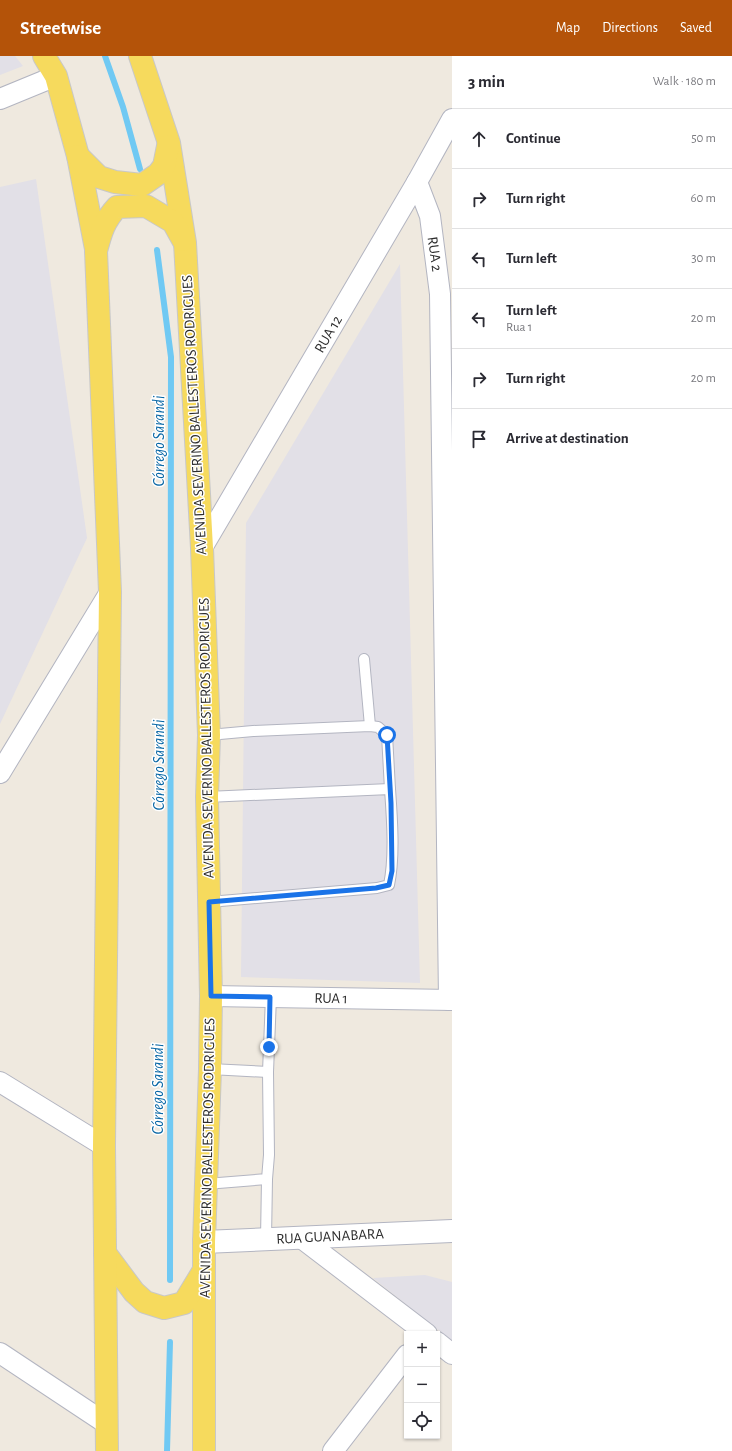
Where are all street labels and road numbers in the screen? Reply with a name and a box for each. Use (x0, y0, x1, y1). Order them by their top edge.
street label: RUA 2 (425, 236, 444, 273)
street label: AVENIDA SEVERINO BALLESTEROS RODRIGUES (180, 274, 209, 555)
street label: RUA 12 (312, 313, 345, 355)
street label: AVENIDA SEVERINO BALLESTEROS RODRIGUES (197, 598, 216, 878)
street label: RUA 1 (314, 991, 348, 1006)
street label: AVENIDA SEVERINO BALLESTEROS RODRIGUES (198, 1018, 217, 1298)
street label: RUA GUANABARA (276, 1226, 385, 1247)

